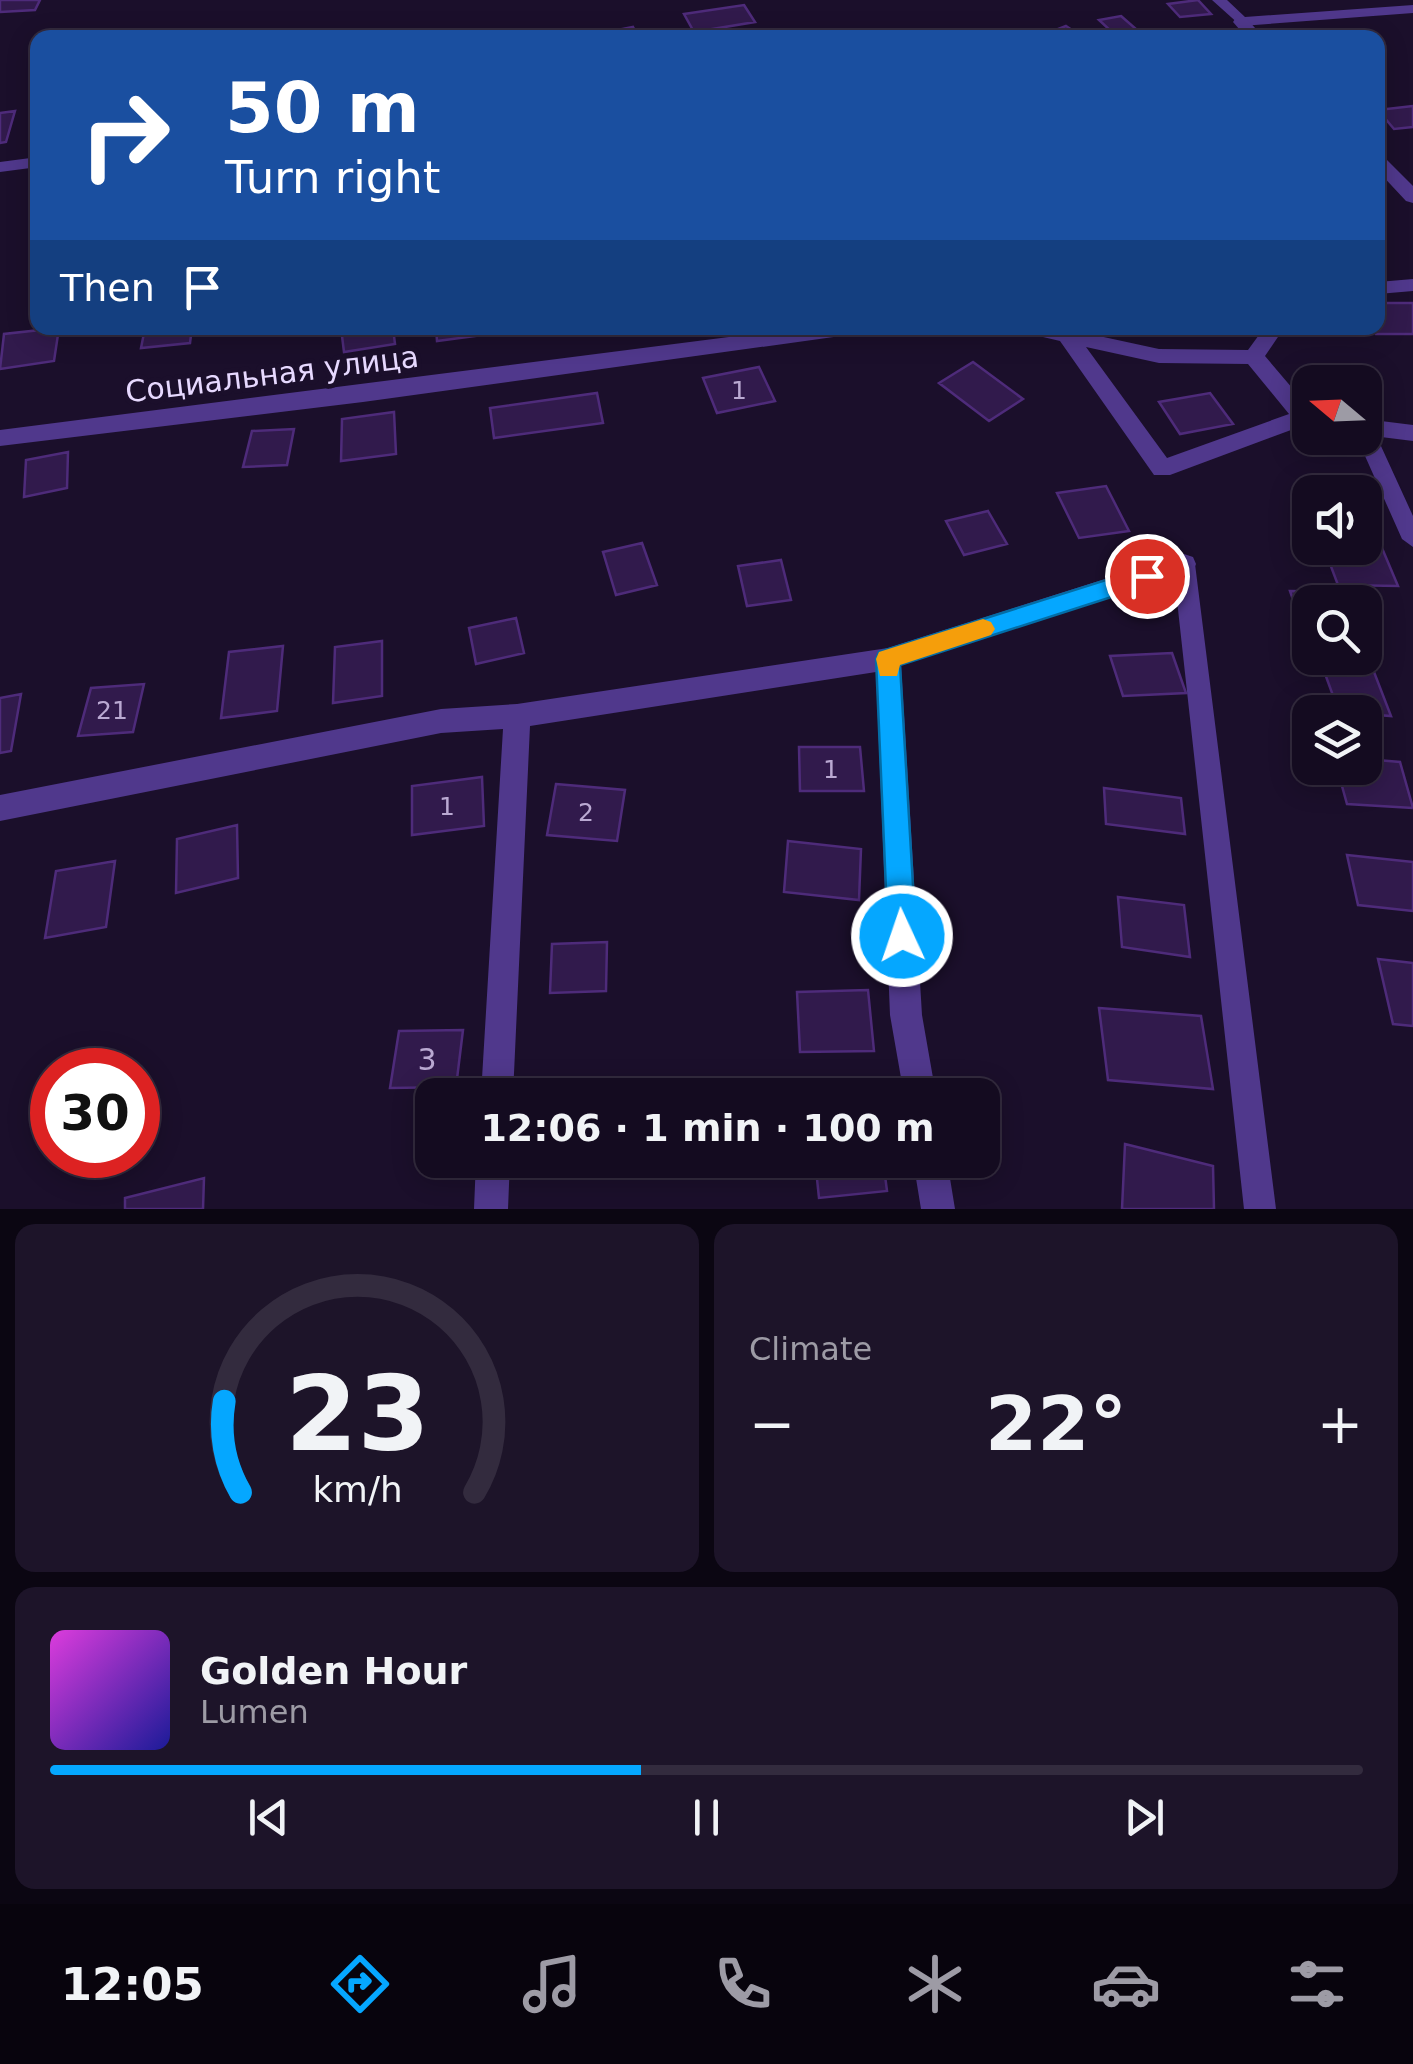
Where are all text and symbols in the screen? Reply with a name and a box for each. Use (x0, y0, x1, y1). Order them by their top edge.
text: 50 m (225, 67, 420, 149)
icon: right (60, 70, 190, 200)
text: Turn right (225, 151, 440, 204)
icon: arrive (175, 260, 230, 315)
text: Then (60, 266, 155, 310)
street label: Социальная улица (123, 339, 421, 409)
north arrow (1292, 365, 1382, 455)
map controls (1292, 365, 1382, 785)
house number: 1 (731, 376, 747, 405)
button: sound (1292, 475, 1382, 565)
pin (1105, 534, 1190, 619)
icon: arrive (1120, 549, 1175, 604)
button: search (1292, 585, 1382, 675)
button: layers (1292, 695, 1382, 785)
house number: 21 (96, 696, 128, 725)
house number: 1 (823, 755, 839, 784)
house number: 1 (439, 792, 455, 821)
house number: 2 (578, 798, 594, 827)
position arrow (850, 884, 954, 988)
house number: 3 (417, 1042, 437, 1077)
speed limit sign: 30 (30, 1048, 160, 1178)
text: 12:06 · 1 min · 100 m (480, 1106, 935, 1150)
text: Climate (749, 1330, 872, 1368)
text: 23 (285, 1353, 429, 1475)
text: 22° (985, 1380, 1127, 1468)
text: − (749, 1392, 795, 1456)
text: + (1317, 1392, 1363, 1456)
text: km/h (312, 1469, 402, 1510)
text: Golden Hour (200, 1649, 467, 1693)
text: Lumen (200, 1693, 309, 1731)
icon: previous (241, 1790, 296, 1845)
icon: pause (679, 1790, 734, 1845)
icon: next (1117, 1790, 1172, 1845)
icon: directions (325, 1949, 395, 2019)
icon: music (517, 1949, 587, 2019)
icon: phone (708, 1949, 778, 2019)
icon: climate (900, 1949, 970, 2019)
icon: car (1091, 1949, 1161, 2019)
icon: filters (1282, 1949, 1352, 2019)
text: 12:05 (61, 1958, 204, 2011)

